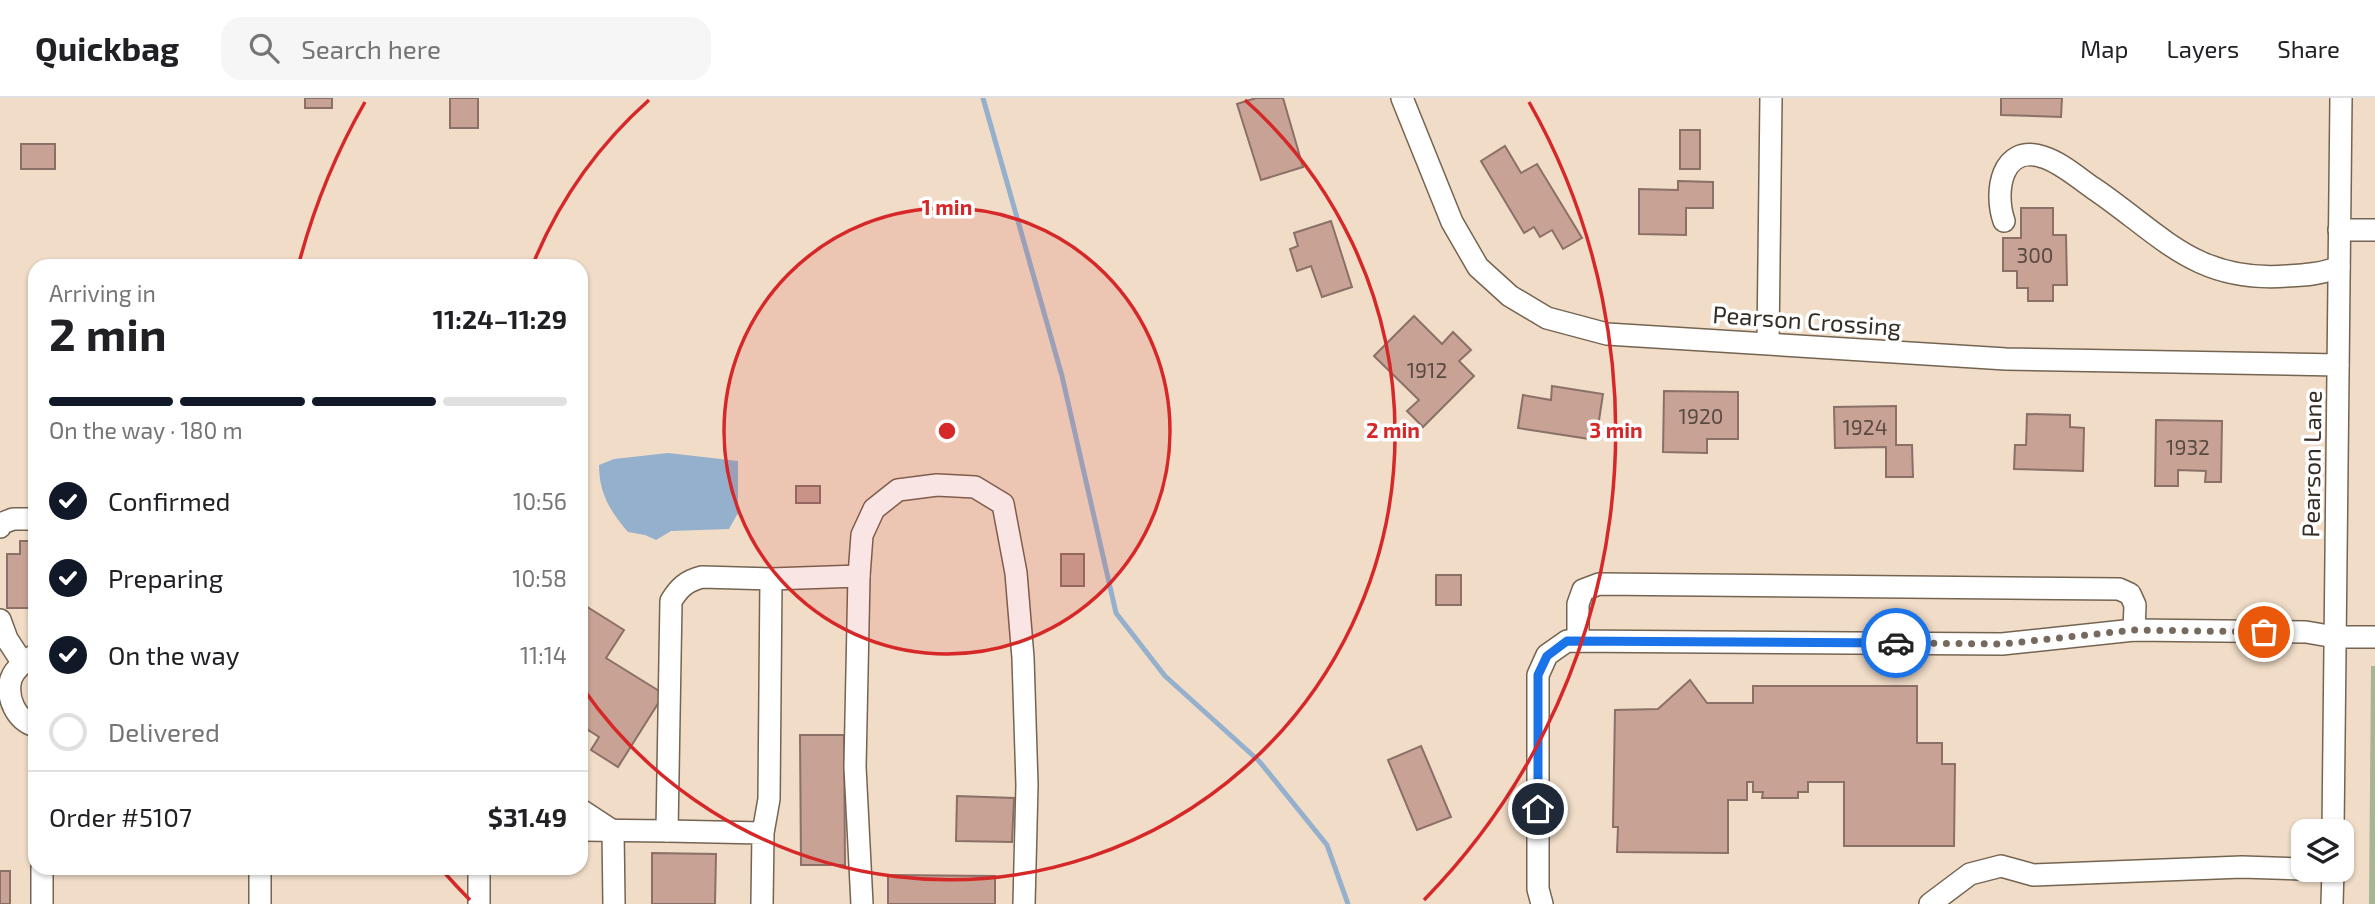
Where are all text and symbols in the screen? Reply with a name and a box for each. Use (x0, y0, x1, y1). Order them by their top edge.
search box (221, 17, 711, 80)
text: Quickbag (35, 28, 179, 68)
icon: search (245, 29, 283, 67)
text: Search here (301, 33, 441, 64)
text: Map (2080, 34, 2128, 63)
text: Layers (2166, 34, 2239, 63)
text: Share (2277, 34, 2340, 63)
text: 1 min (922, 194, 972, 219)
house number: 300 (2016, 242, 2054, 267)
text: Arriving in (49, 279, 156, 307)
street label: Pearson Crossing (1712, 299, 1902, 341)
text: 11:24–11:29 (433, 303, 567, 334)
text: 2 min (49, 305, 167, 360)
house number: 1912 (1407, 357, 1447, 382)
street label: Pearson Lane (2295, 390, 2327, 538)
house number: 1920 (1679, 403, 1723, 428)
house number: 1924 (1842, 414, 1888, 439)
text: On the way · 180 m (49, 416, 243, 444)
text: 2 min (1366, 417, 1420, 442)
text: 3 min (1589, 417, 1643, 442)
centre of rings (935, 419, 959, 443)
house number: 1932 (2166, 434, 2210, 459)
icon: check (49, 482, 87, 520)
text: Confirmed (108, 485, 231, 516)
text: 10:56 (513, 487, 567, 515)
icon: check (49, 559, 87, 597)
text: Preparing (108, 562, 223, 593)
text: 10:58 (512, 564, 567, 592)
pin (2234, 602, 2294, 662)
courier (1861, 608, 1931, 678)
icon: bag (2245, 613, 2283, 651)
icon: car (1877, 624, 1915, 662)
icon: check (49, 636, 87, 674)
text: On the way (108, 639, 239, 670)
text: 11:14 (520, 641, 567, 669)
text: Delivered (108, 716, 220, 747)
pin (1508, 779, 1568, 839)
icon: home (1519, 790, 1557, 828)
text: Order #5107 (49, 801, 192, 832)
text: $31.49 (488, 801, 567, 832)
map controls (2291, 819, 2354, 882)
button: layers (2291, 819, 2354, 882)

